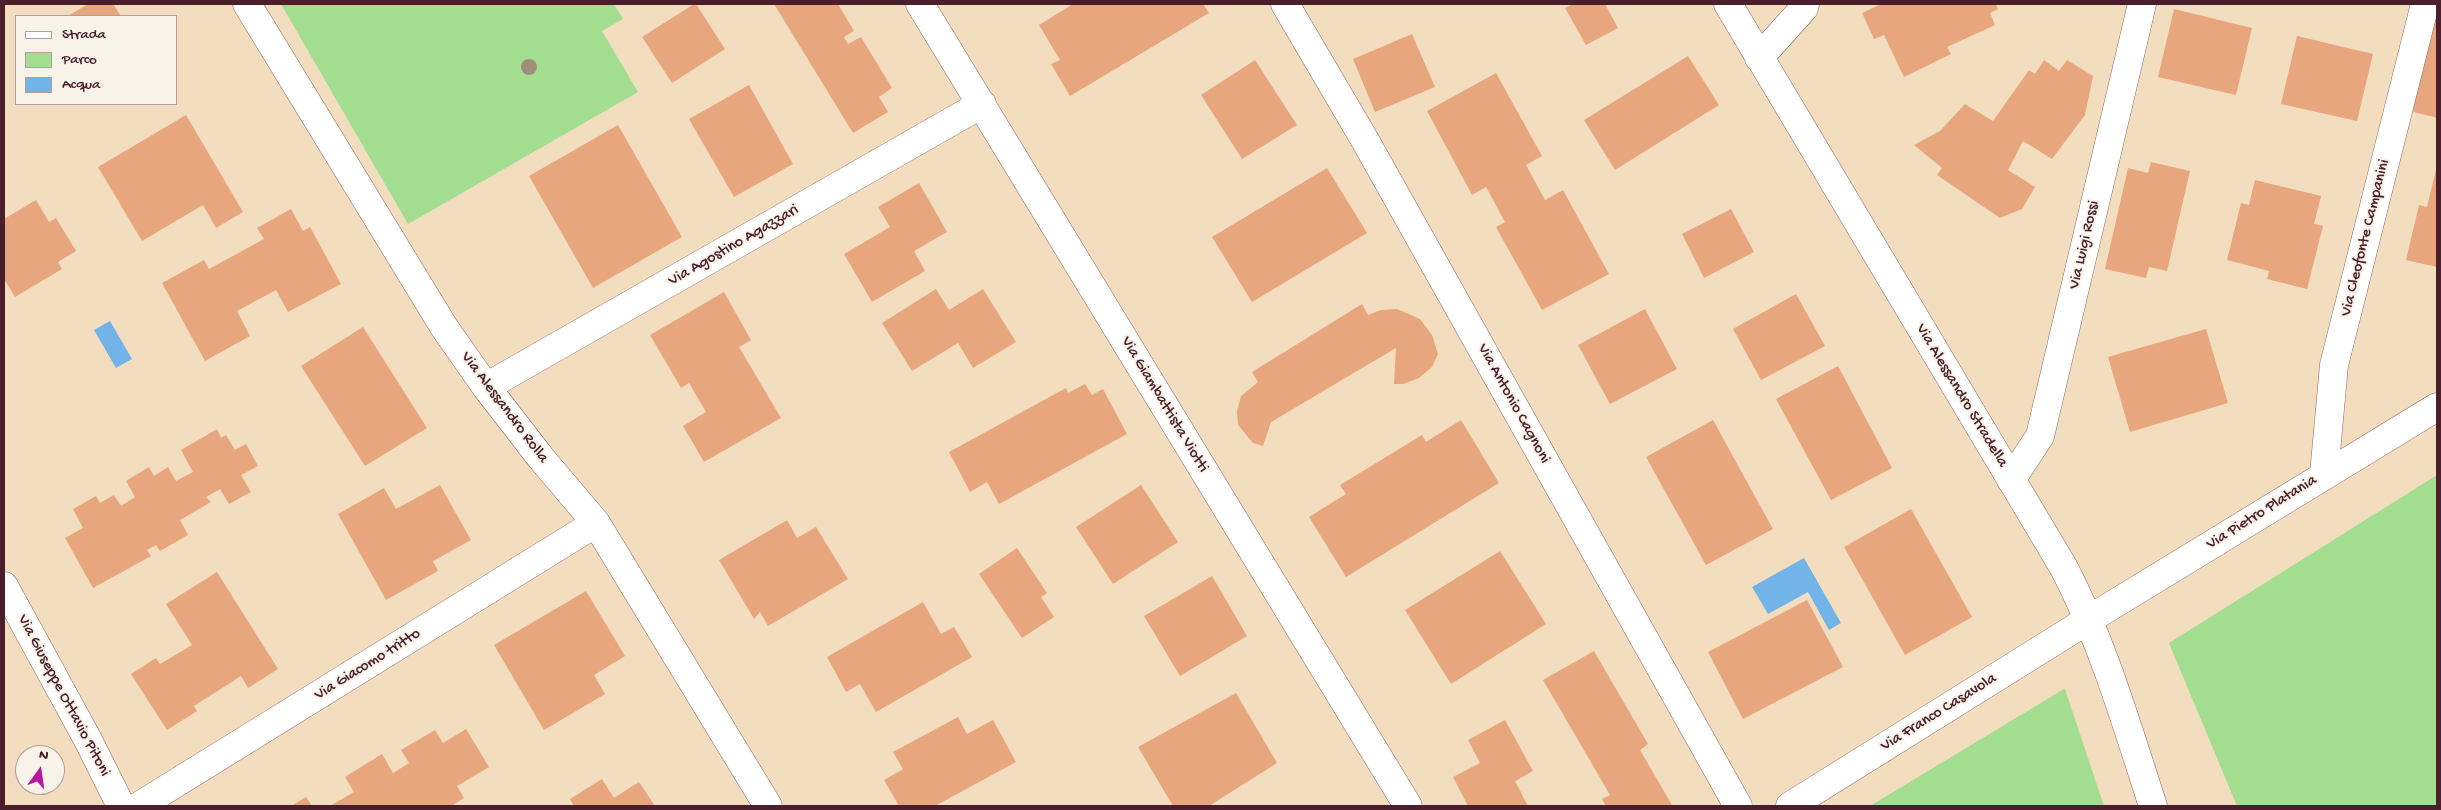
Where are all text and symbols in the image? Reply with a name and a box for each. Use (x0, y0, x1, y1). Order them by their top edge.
legend (15, 15, 178, 105)
text: Strada (62, 26, 106, 44)
text: Parco (62, 51, 97, 69)
text: Acqua (62, 76, 100, 94)
street label: Via Cleofonte Campanini (2337, 158, 2395, 318)
street label: Via Luigi Rossi (2066, 199, 2104, 291)
street label: Via Agostino Agazzari (666, 201, 802, 291)
street label: Via Alessandro Stradella (1911, 321, 2011, 471)
street label: Via Giambattista Viotti (1116, 334, 1212, 476)
street label: Via Antonio Cagnoni (1472, 341, 1554, 467)
street label: Via Alessandro Rolla (456, 349, 552, 467)
street label: Via Pietro Platania (2203, 471, 2321, 555)
street label: Via Giuseppe Ottavio Pitoni (12, 612, 114, 780)
street label: Via Giacomo tritto (311, 625, 425, 705)
street label: Via Franco Casavola (1878, 670, 2000, 756)
north arrow (15, 745, 65, 795)
text: N (37, 747, 50, 765)

